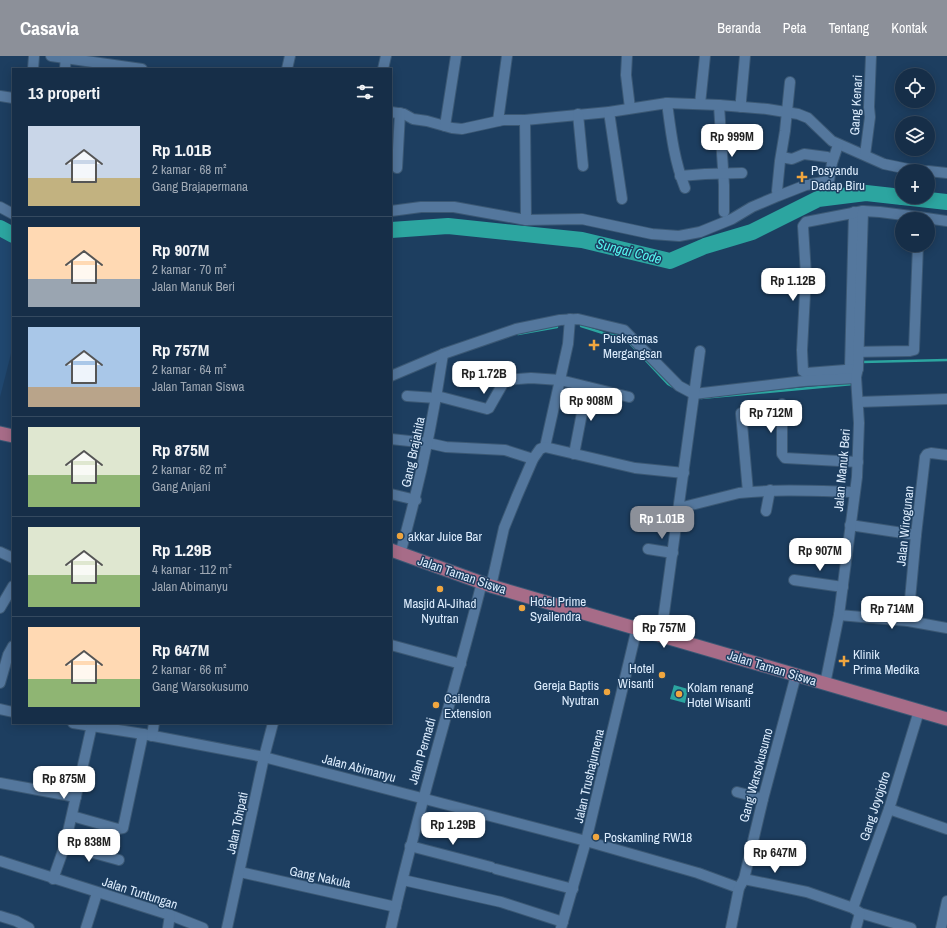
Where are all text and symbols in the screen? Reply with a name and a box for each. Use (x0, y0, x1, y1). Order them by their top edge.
text: Casavia (20, 15, 79, 41)
text: Beranda (717, 19, 761, 37)
text: Peta (783, 19, 806, 37)
text: Tentang (828, 19, 869, 37)
text: Kontak (891, 19, 927, 37)
map controls (895, 68, 935, 252)
button: locate (895, 68, 935, 108)
street label: Gang Kenari (846, 74, 866, 136)
text: 13 properti (28, 81, 100, 104)
icon: filters (354, 81, 376, 103)
button: layers (895, 116, 935, 156)
pin: Rp 999M (695, 124, 769, 158)
text: Rp 999M (710, 128, 754, 145)
text: Rp 1.01B (152, 138, 212, 161)
icon: home (60, 142, 108, 190)
text: 2 kamar · 68 m² (152, 161, 227, 178)
place label: Posyandu Dadap Biru (811, 162, 865, 194)
button: + (895, 164, 935, 204)
marker: Posyandu Dadap Biru (796, 171, 808, 183)
text: Gang Brajapermana (152, 178, 248, 195)
button: − (895, 212, 935, 252)
water label: Sungai Code (594, 234, 664, 268)
text: Rp 907M (152, 238, 209, 261)
icon: home (60, 243, 108, 291)
text: 2 kamar · 70 m² (152, 261, 227, 278)
pin: Rp 1.12B (752, 268, 834, 302)
text: Rp 1.12B (770, 272, 816, 289)
text: Jalan Manuk Beri (152, 278, 235, 295)
place label: Puskesmas Mergangsan (603, 330, 662, 362)
text: Rp 757M (152, 338, 209, 361)
marker: Puskesmas Mergangsan (588, 339, 600, 351)
icon: home (60, 343, 108, 391)
text: 2 kamar · 64 m² (152, 361, 227, 378)
pin: Rp 1.72B (443, 361, 525, 395)
text: Rp 1.72B (461, 365, 507, 382)
text: Jalan Taman Siswa (152, 378, 244, 395)
pin: Rp 908M (554, 388, 628, 422)
text: Rp 908M (569, 392, 613, 409)
pin: Rp 712M (734, 400, 808, 434)
text: Rp 712M (749, 404, 793, 421)
street label: Gang Brajahita (397, 415, 429, 489)
street label: Jalan Manuk Beri (830, 428, 854, 512)
text: Rp 875M (152, 438, 209, 461)
icon: home (60, 443, 108, 491)
text: 2 kamar · 62 m² (152, 461, 227, 478)
text: Gang Anjani (152, 478, 211, 495)
street label: Jalan Wirogunan (892, 485, 918, 567)
pin: Rp 1.01B (621, 506, 703, 540)
text: Rp 1.01B (639, 510, 685, 527)
place label: akkar Juice Bar (408, 528, 483, 545)
marker: akkar Juice Bar (395, 531, 405, 541)
text: Rp 1.29B (152, 538, 212, 561)
pin: Rp 907M (783, 538, 857, 572)
text: Rp 907M (798, 542, 842, 559)
icon: home (60, 543, 108, 591)
street label: Jalan Taman Siswa (416, 552, 509, 598)
text: 4 kamar · 112 m² (152, 561, 232, 578)
text: Jalan Abimanyu (152, 578, 228, 595)
marker: Masjid Al-Jihad Nyutran (435, 584, 445, 594)
place label: Hotel Prime Syailendra (530, 593, 586, 625)
place label: Masjid Al-Jihad Nyutran (404, 595, 477, 627)
pin: Rp 714M (855, 596, 929, 630)
text: Rp 714M (870, 600, 914, 617)
marker: Hotel Prime Syailendra (517, 603, 527, 613)
pin: Rp 757M (627, 615, 701, 649)
text: Rp 757M (642, 619, 686, 636)
text: Rp 647M (152, 638, 209, 661)
icon: home (60, 643, 108, 691)
street label: Jalan Taman Siswa (725, 646, 819, 690)
place label: Klinik Prima Medika (853, 646, 919, 678)
marker: Klinik Prima Medika (838, 655, 850, 667)
place label: Hotel Wisanti (618, 660, 654, 692)
text: 2 kamar · 66 m² (152, 661, 227, 678)
marker: Hotel Wisanti (657, 670, 667, 680)
place label: Gereja Baptis Nyutran (534, 677, 599, 709)
text: Gang Warsokusumo (152, 678, 249, 695)
place label: Kolam renang Hotel Wisanti (687, 679, 753, 711)
marker: Gereja Baptis Nyutran (602, 687, 612, 697)
marker: Kolam renang Hotel Wisanti (674, 689, 684, 699)
place label: Cailendra Extension (444, 690, 491, 722)
marker: Cailendra Extension (431, 700, 441, 710)
street label: Jalan Permadi (404, 716, 440, 786)
street label: Gang Warsokusumo (735, 726, 777, 824)
street label: Jalan Trushajumena (570, 727, 608, 825)
street label: Jalan Abimanyu (320, 750, 398, 786)
pin: Rp 875M (27, 766, 101, 800)
street label: Gang Joyojotro (856, 769, 894, 843)
text: Rp 875M (42, 770, 86, 787)
street label: Jalan Tohpati (222, 790, 252, 856)
pin: Rp 1.29B (412, 812, 494, 846)
text: Rp 1.29B (430, 816, 476, 833)
pin: Rp 838M (52, 829, 126, 863)
place label: Poskamling RW18 (604, 829, 692, 846)
marker: Poskamling RW18 (591, 832, 601, 842)
text: Rp 838M (67, 833, 111, 850)
pin: Rp 647M (738, 840, 812, 874)
text: Rp 647M (753, 844, 797, 861)
street label: Gang Nakula (288, 862, 352, 892)
street label: Jalan Tuntungan (100, 873, 180, 913)

